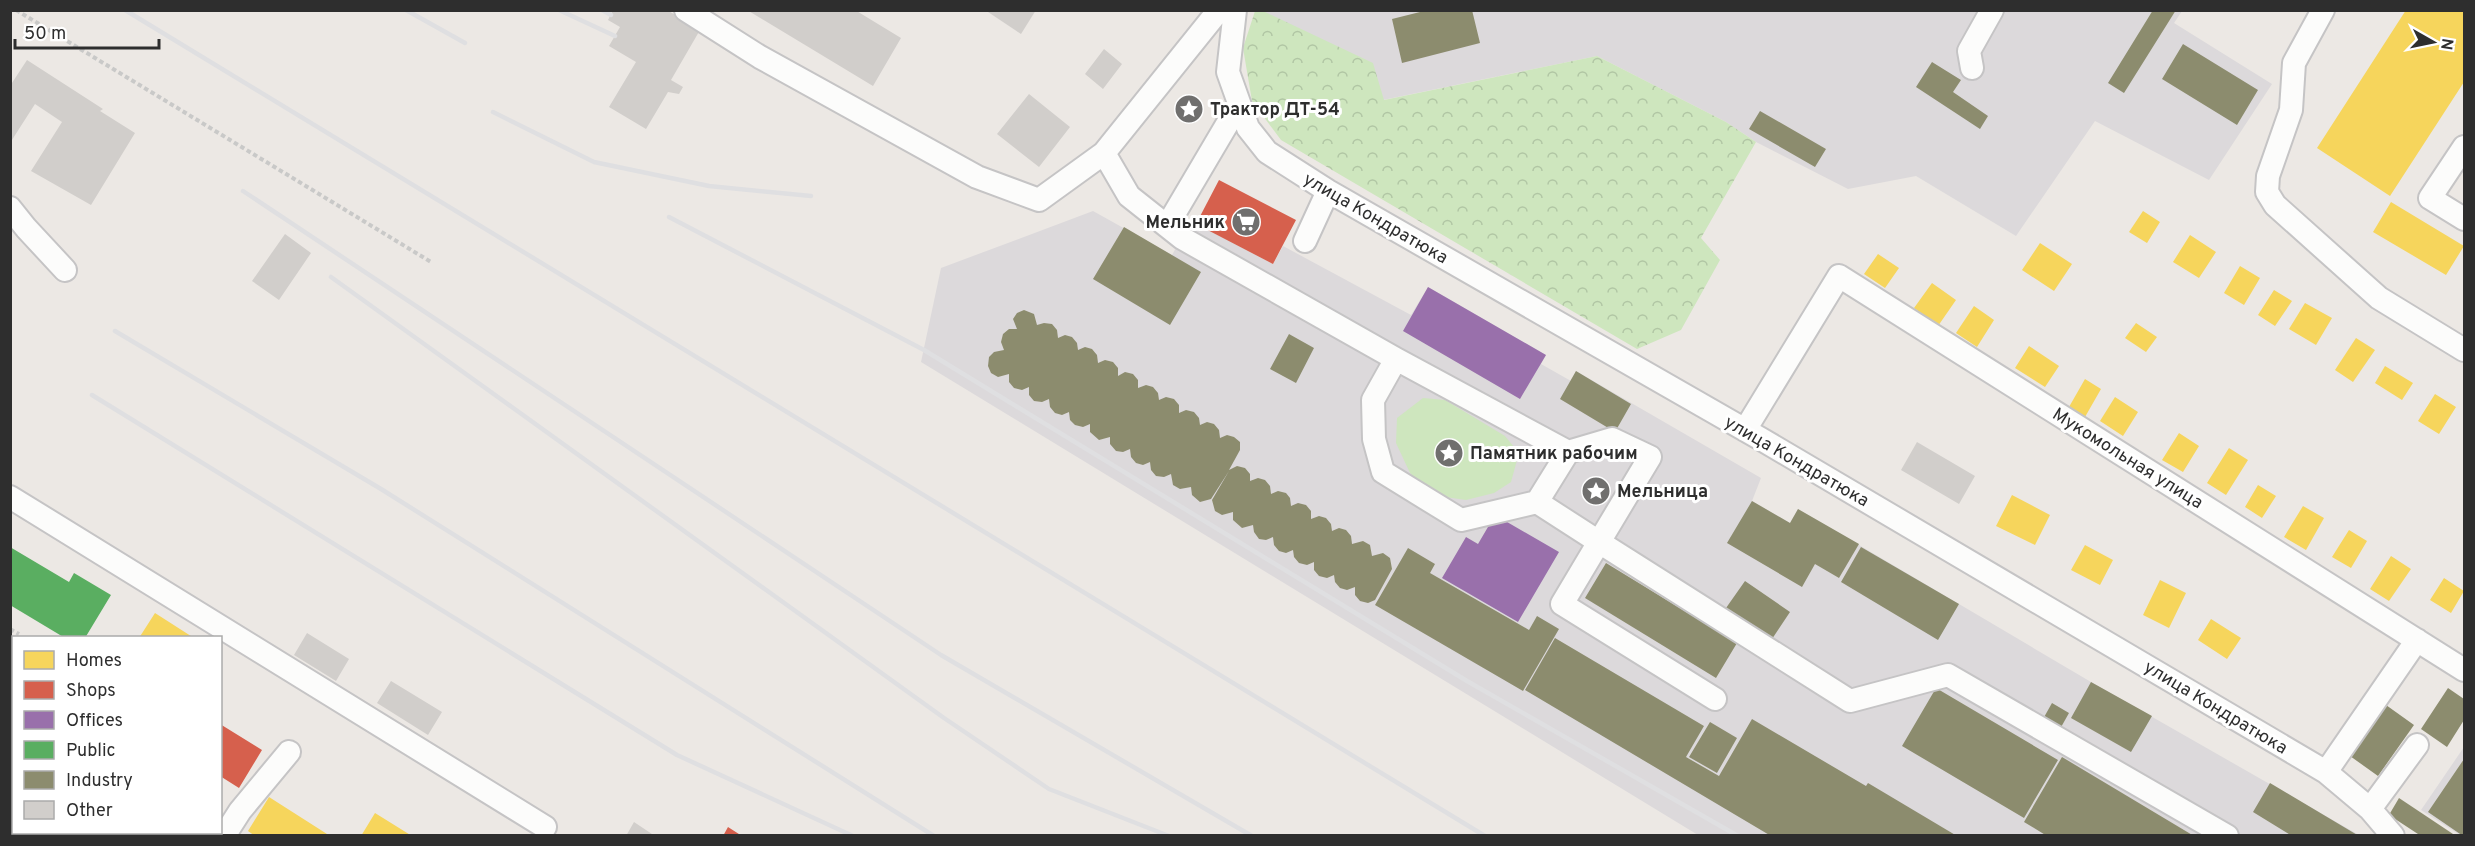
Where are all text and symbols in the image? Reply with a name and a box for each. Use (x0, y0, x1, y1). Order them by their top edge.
scale bar (15, 12, 159, 50)
north arrow (2403, 12, 2463, 72)
text: 50 m (24, 23, 66, 46)
text: N (2435, 37, 2457, 51)
place icon: Трактор ДТ-54 (1173, 93, 1205, 125)
place label: Трактор ДТ-54 (1210, 99, 1340, 122)
street label: улица Кондратюка (1299, 168, 1452, 270)
supermarket icon: Мельник (1230, 206, 1262, 238)
place label: Мельник (1145, 212, 1225, 235)
street label: Мукомольная улица (2047, 404, 2207, 515)
street label: улица Кондратюка (1720, 411, 1873, 513)
place icon: Памятник рабочим (1433, 437, 1465, 469)
place label: Памятник рабочим (1470, 443, 1638, 466)
place icon: Мельница (1580, 475, 1612, 507)
place label: Мельница (1617, 481, 1708, 504)
legend (12, 636, 222, 834)
text: Homes (66, 650, 122, 673)
street label: улица Кондратюка (2139, 656, 2291, 760)
text: Shops (66, 680, 116, 703)
text: Offices (66, 710, 123, 733)
text: Public (66, 740, 116, 763)
text: Industry (66, 770, 133, 793)
text: Other (66, 800, 113, 823)

